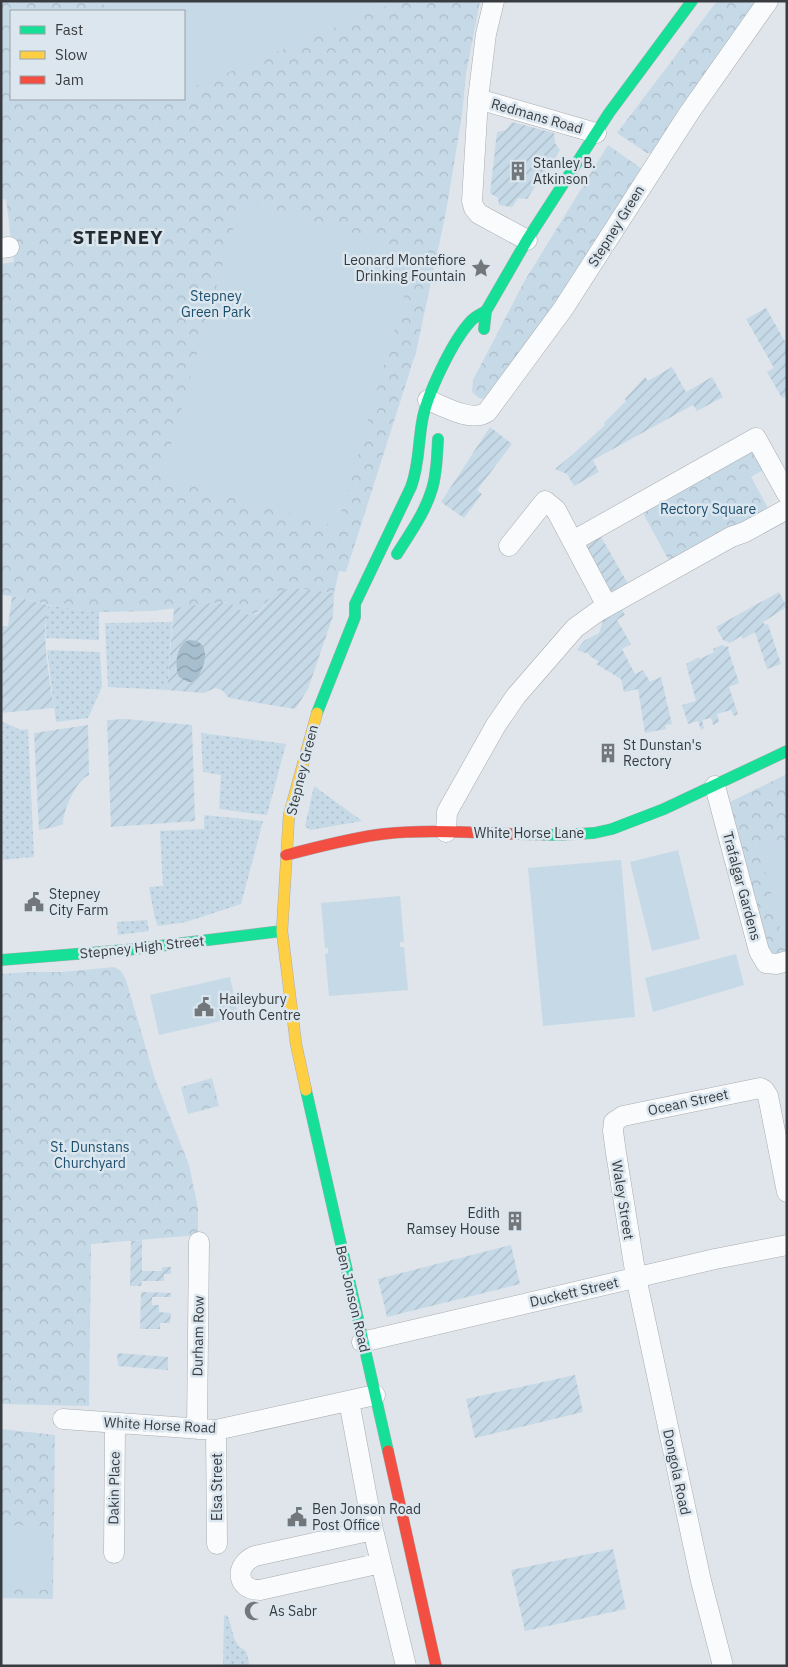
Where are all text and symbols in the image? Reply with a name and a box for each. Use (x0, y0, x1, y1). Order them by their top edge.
legend (10, 10, 185, 100)
text: Fast (55, 20, 83, 39)
text: Slow (55, 45, 88, 64)
text: Jam (55, 70, 84, 89)
street label: Redmans Road (489, 94, 585, 138)
place label: Stanley B. Atkinson (533, 154, 596, 188)
building icon: Stanley B. Atkinson (507, 160, 529, 182)
street label: Stepney Green (584, 182, 648, 270)
district label: STEPNEY (72, 225, 164, 249)
place label: Leonard Montefiore Drinking Fountain (343, 251, 466, 285)
place icon: Leonard Montefiore Drinking Fountain (470, 257, 492, 279)
park label: Stepney Green Park (181, 287, 252, 321)
park label: Rectory Square (660, 500, 756, 518)
street label: Stepney Green (282, 723, 322, 817)
place label: St Dunstan's Rectory (623, 736, 702, 770)
building icon: St Dunstan's Rectory (597, 742, 619, 764)
street label: White Horse Lane (474, 824, 585, 842)
street label: Trafalgar Gardens (719, 830, 765, 943)
place label: Stepney City Farm (49, 885, 109, 919)
public building icon: Stepney City Farm (23, 891, 45, 913)
street label: Stepney High Street (79, 932, 205, 962)
place label: Haileybury Youth Centre (219, 990, 301, 1024)
public building icon: Haileybury Youth Centre (193, 996, 215, 1018)
street label: Ocean Street (646, 1085, 730, 1119)
park label: St. Dunstans Churchyard (50, 1138, 130, 1172)
street label: Waley Street (608, 1159, 638, 1241)
place label: Edith Ramsey House (407, 1204, 500, 1238)
building icon: Edith Ramsey House (504, 1210, 526, 1232)
street label: Ben Jonson Road (332, 1244, 374, 1354)
street label: Duckett Street (528, 1273, 620, 1311)
street label: Durham Row (188, 1295, 208, 1377)
street label: White Horse Road (103, 1413, 217, 1437)
street label: Dongola Road (659, 1428, 695, 1516)
street label: Dakin Place (104, 1451, 124, 1525)
street label: Elsa Street (208, 1453, 226, 1521)
place label: Ben Jonson Road Post Office (312, 1500, 421, 1534)
public building icon: Ben Jonson Road Post Office (286, 1506, 308, 1528)
mosque icon: As Sabr (243, 1600, 265, 1622)
place label: As Sabr (269, 1602, 317, 1620)

